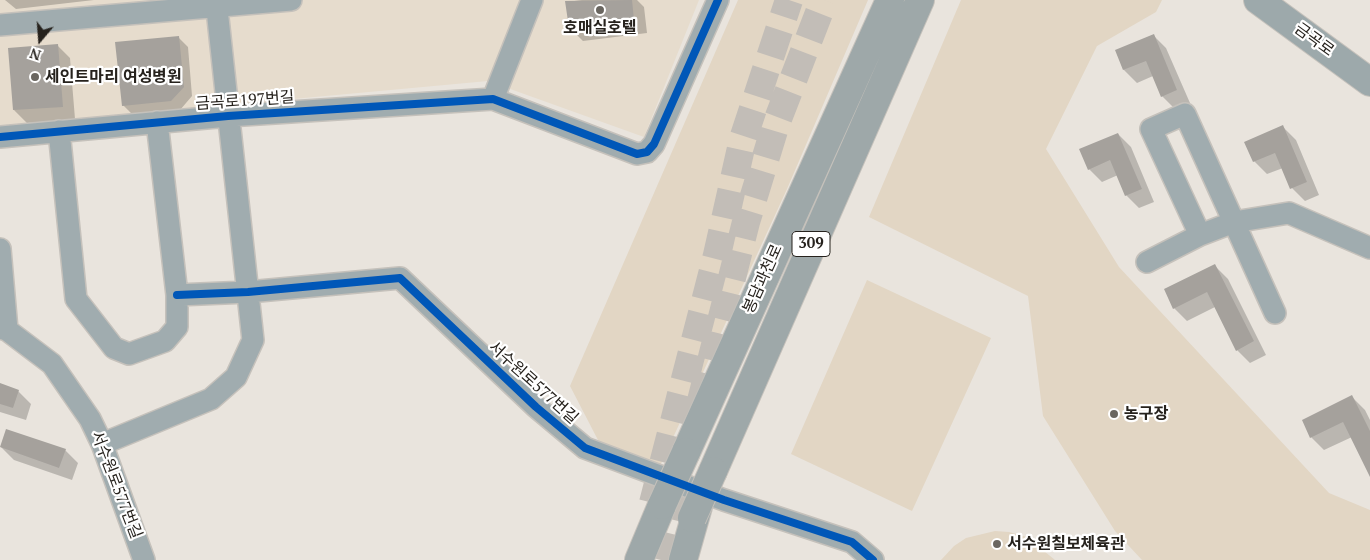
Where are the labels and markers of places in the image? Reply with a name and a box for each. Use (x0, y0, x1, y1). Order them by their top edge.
marker: 호매실호텔 (594, 4, 606, 16)
place label: 호매실호텔 (563, 18, 637, 38)
place label: 세인트마리 여성병원 (45, 67, 182, 87)
marker: 세인트마리 여성병원 (29, 71, 41, 83)
place label: 농구장 (1124, 404, 1168, 424)
marker: 농구장 (1108, 408, 1120, 420)
place label: 서수원칠보체육관 (1007, 534, 1125, 554)
marker: 서수원칠보체육관 (991, 538, 1003, 550)

